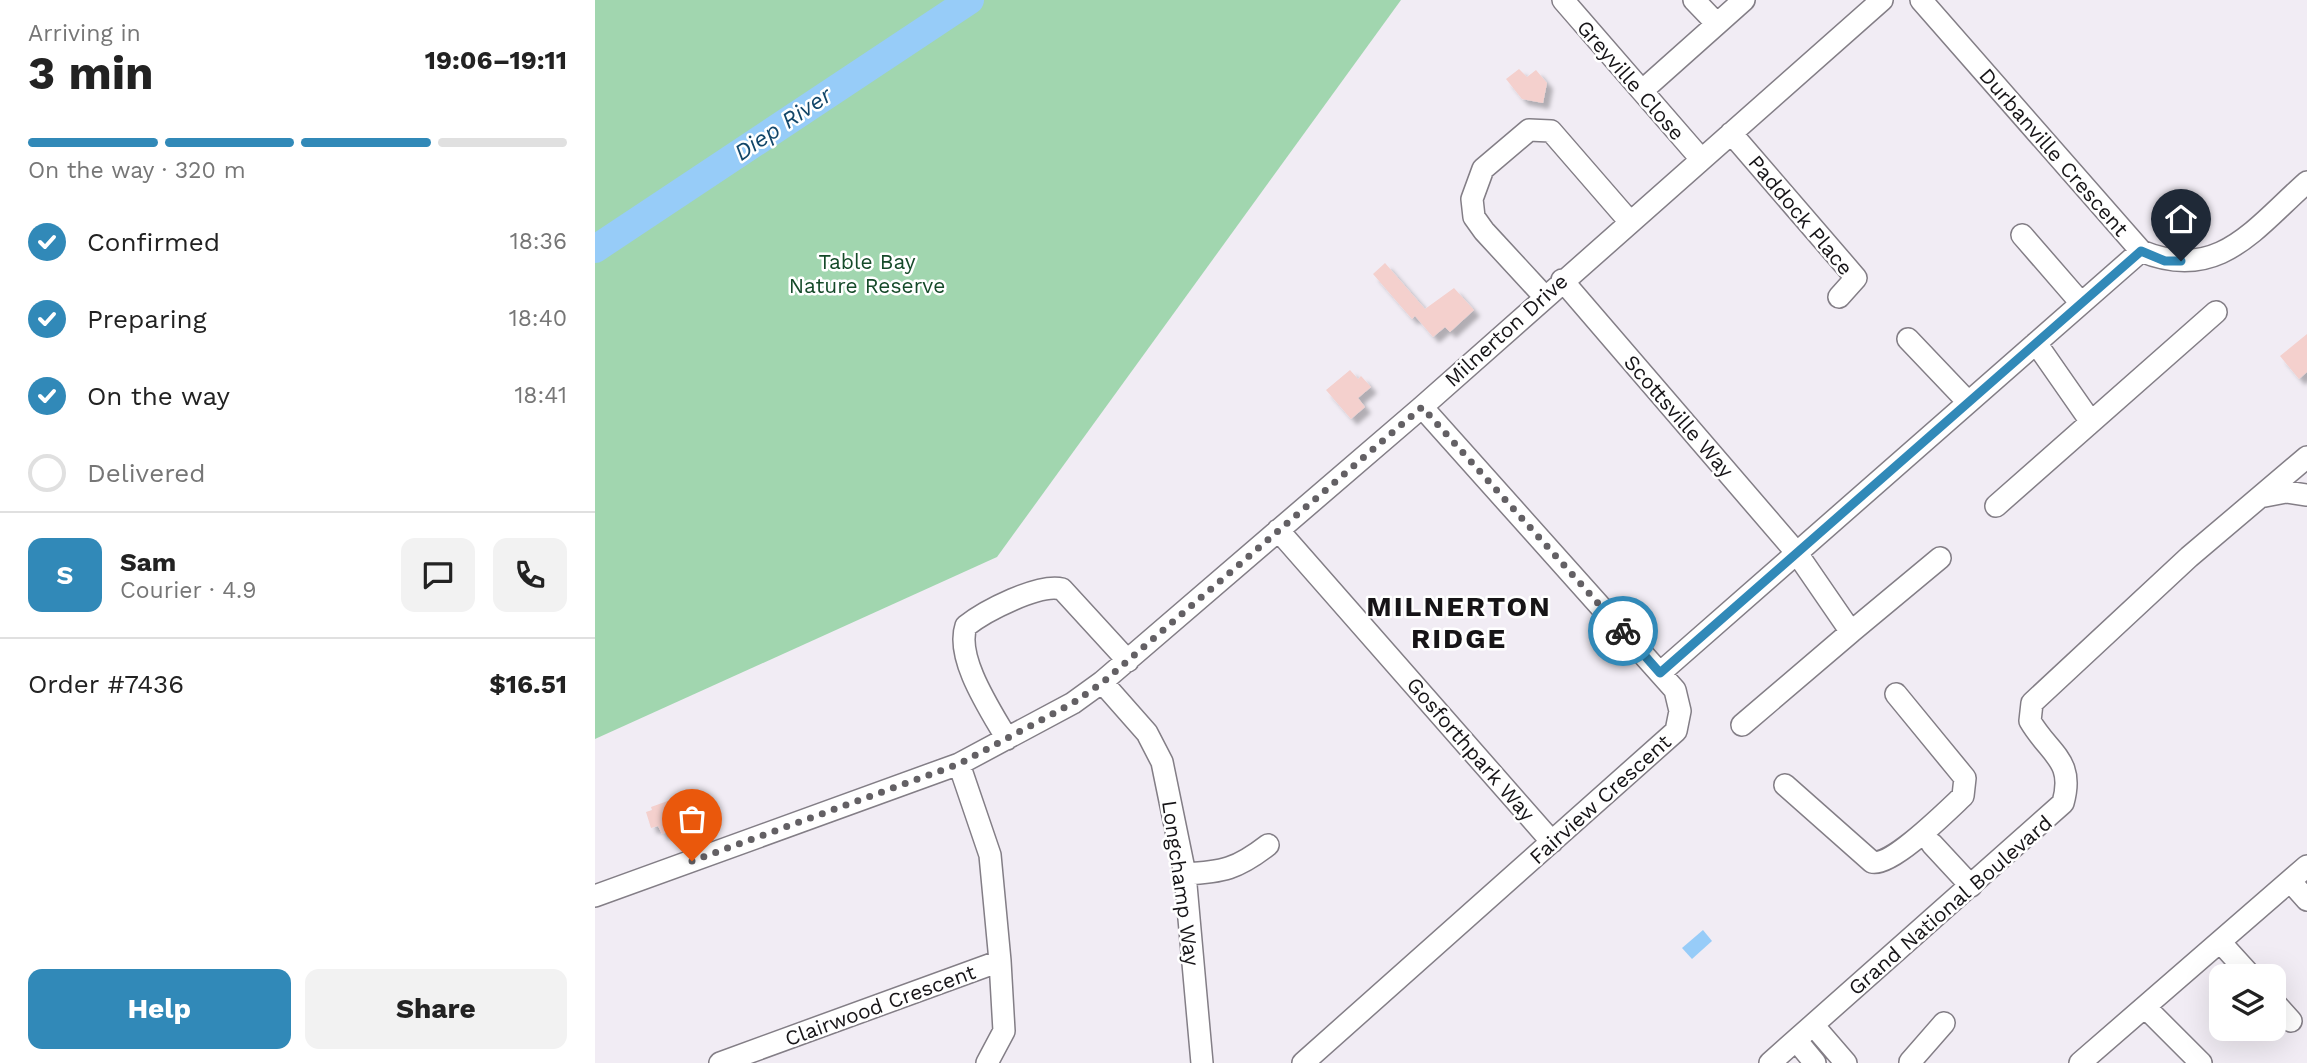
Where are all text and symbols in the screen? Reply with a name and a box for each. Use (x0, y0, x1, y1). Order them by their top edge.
street label: Greyville Close (1572, 15, 1690, 145)
text: Arriving in (28, 20, 141, 47)
text: 19:06–19:11 (425, 45, 567, 75)
text: 3 min (28, 46, 154, 100)
street label: Durbanville Crescent (1974, 63, 2134, 241)
water label: Diep River (729, 81, 838, 166)
street label: Paddock Place (1744, 150, 1858, 280)
text: On the way · 320 m (28, 157, 246, 184)
pin (2151, 189, 2211, 261)
icon: home (2162, 200, 2200, 238)
icon: check (28, 223, 66, 261)
text: Confirmed (87, 227, 220, 257)
text: 18:36 (510, 228, 567, 255)
park label: Table Bay Nature Reserve (789, 249, 945, 298)
street label: Milnerton Drive (1439, 268, 1573, 392)
icon: check (28, 300, 66, 338)
text: Preparing (87, 304, 207, 334)
text: 18:40 (509, 305, 567, 332)
street label: Scottsville Way (1619, 350, 1739, 483)
icon: check (28, 377, 66, 415)
text: On the way (87, 381, 230, 411)
text: 18:41 (514, 382, 567, 409)
text: Delivered (87, 458, 206, 488)
button: chat (401, 538, 475, 612)
button: phone (493, 538, 567, 612)
text: Sam (120, 547, 176, 577)
text: S (57, 560, 73, 590)
text: Courier · 4.9 (120, 577, 256, 604)
district label: MILNERTON RIDGE (1366, 590, 1552, 655)
courier (1588, 596, 1658, 666)
icon: bike (1604, 612, 1642, 650)
text: Order #7436 (28, 669, 184, 699)
text: $16.51 (489, 669, 567, 699)
street label: Gosforthpark Way (1402, 672, 1540, 826)
street label: Fairview Crescent (1524, 729, 1676, 869)
pin (662, 789, 722, 861)
street label: Longchamp Way (1157, 799, 1205, 968)
icon: bag (673, 800, 711, 838)
street label: Grand National Boulevard (1843, 810, 2057, 1000)
street label: Clairwood Crescent (781, 959, 979, 1051)
map controls (2209, 964, 2286, 1041)
button: layers (2209, 964, 2286, 1041)
button: Help (28, 969, 291, 1049)
button: Share (305, 969, 567, 1049)

